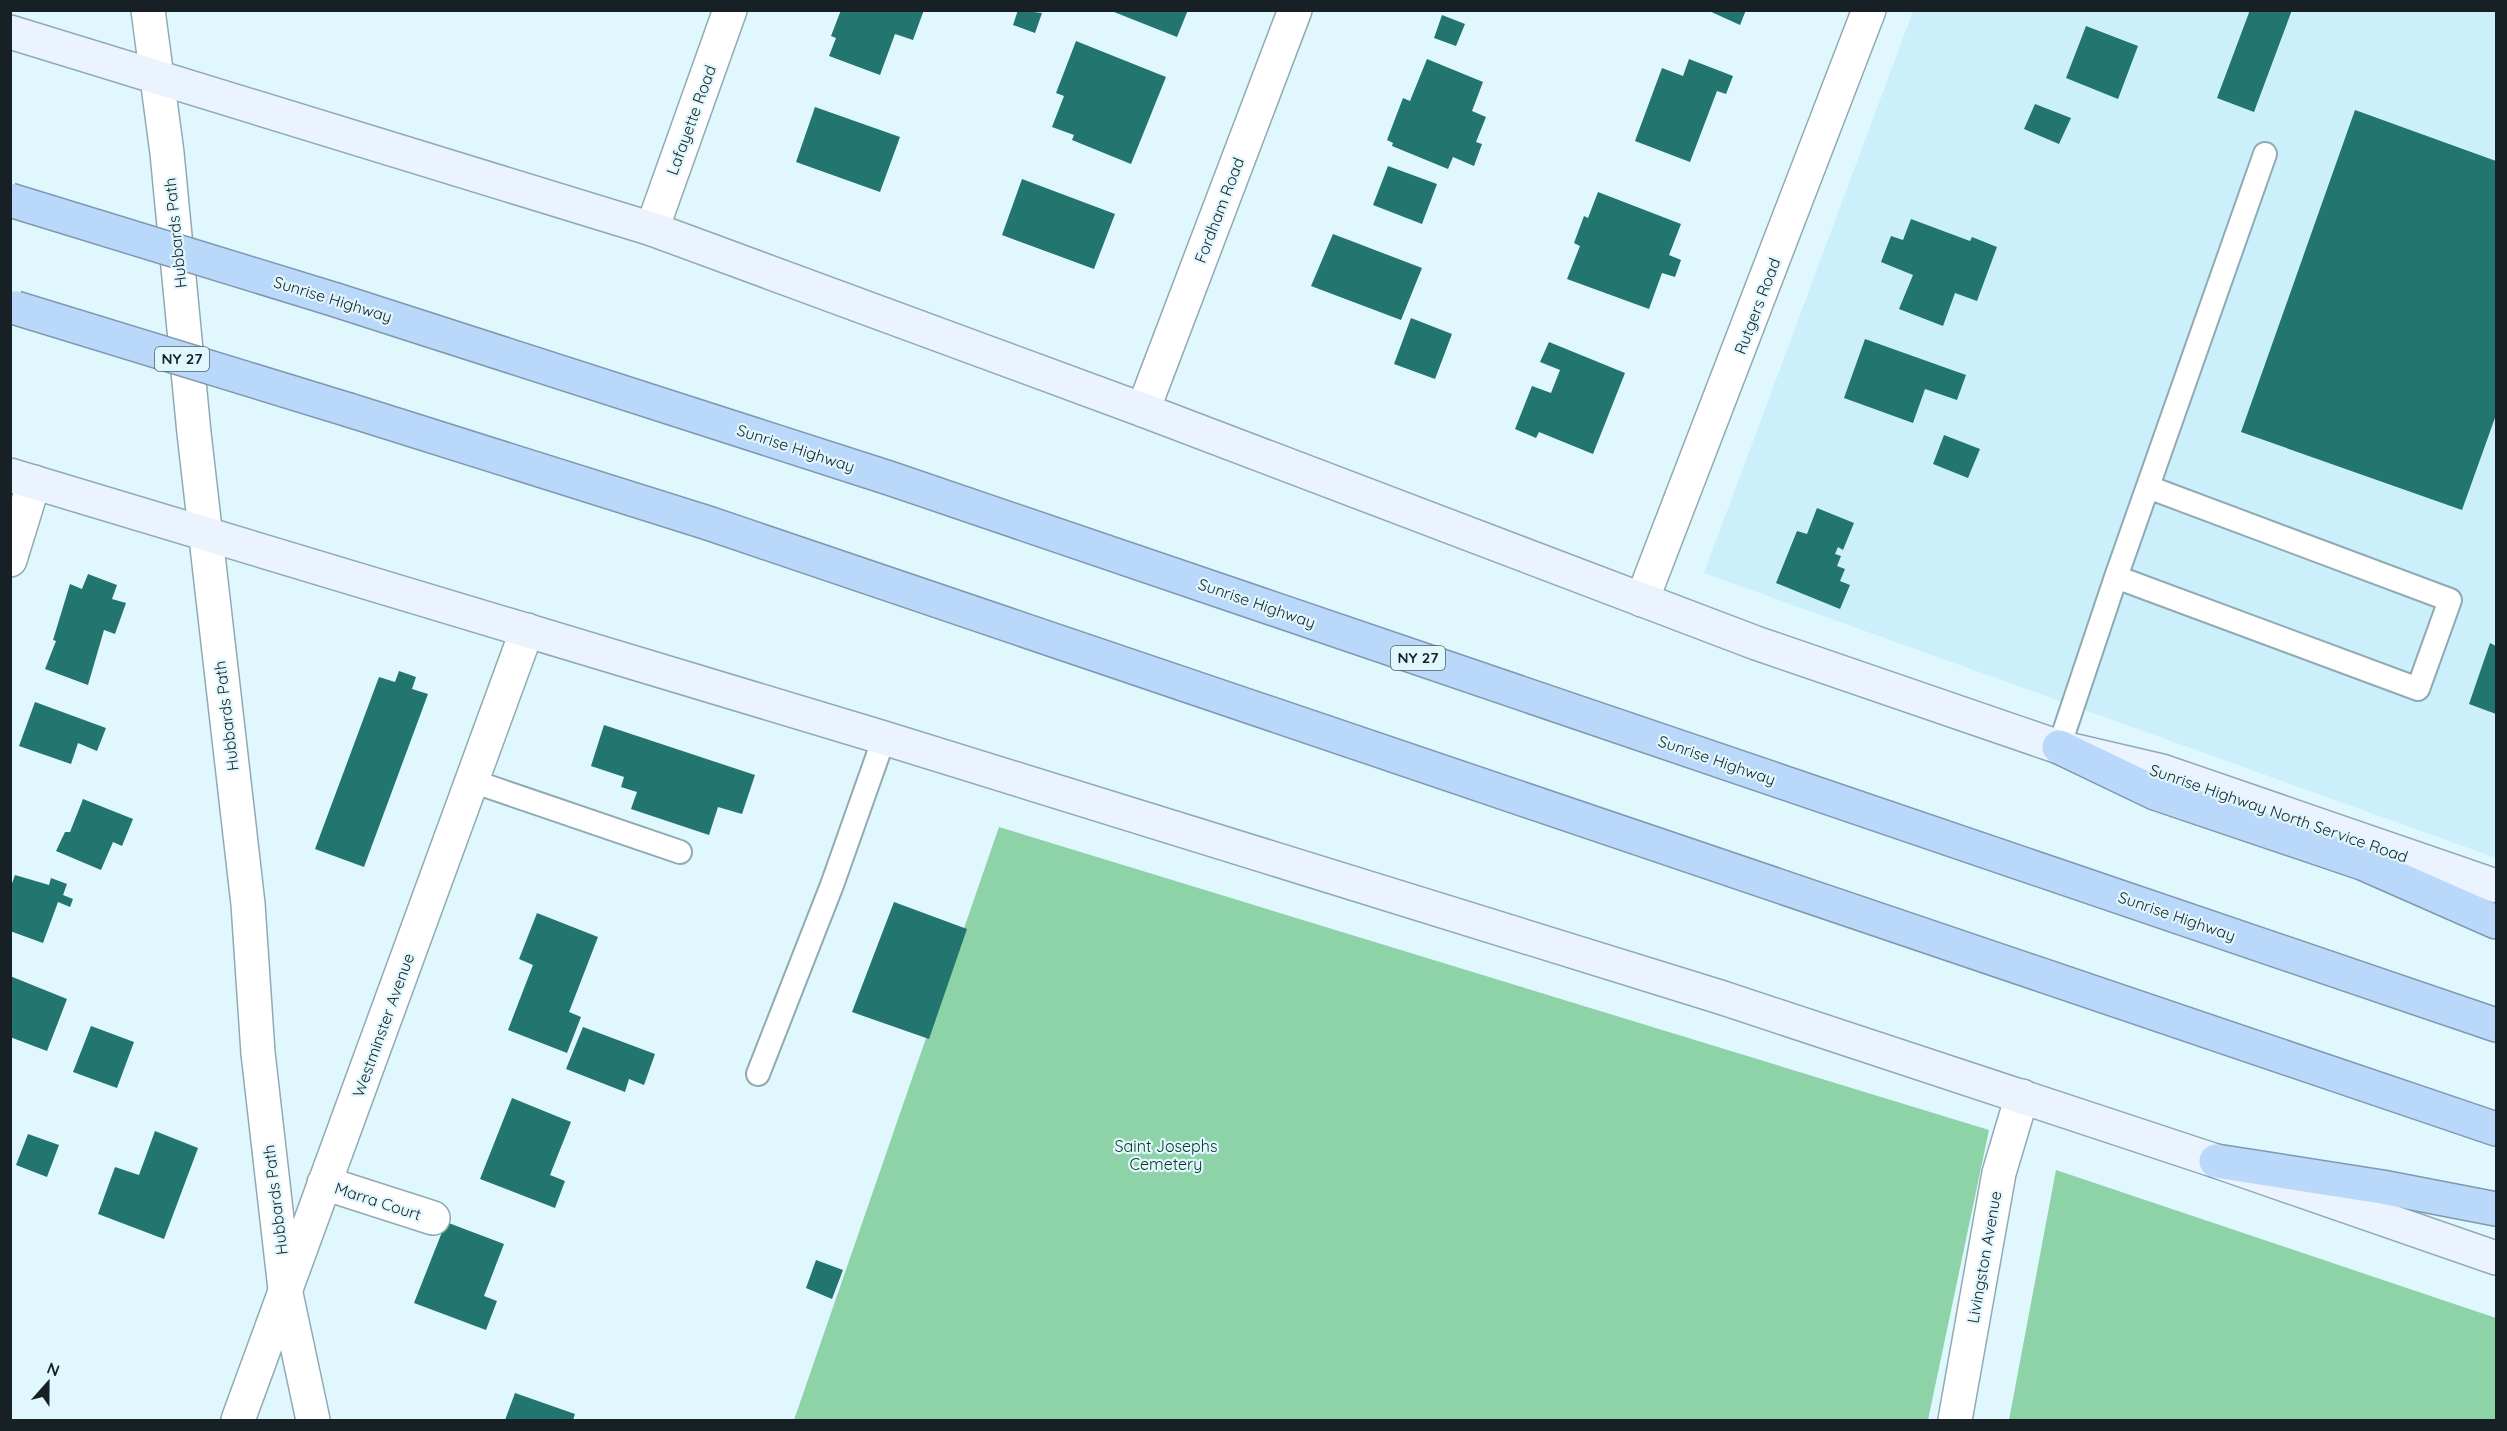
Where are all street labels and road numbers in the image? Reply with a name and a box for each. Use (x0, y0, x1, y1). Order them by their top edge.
street label: Lafayette Road (662, 62, 720, 178)
street label: Fordham Road (1190, 154, 1248, 266)
street label: Hubbards Path (159, 177, 191, 289)
street label: Rutgers Road (1729, 255, 1785, 357)
street label: Sunrise Highway (271, 271, 395, 327)
road number: NY 27 (155, 347, 209, 371)
street label: Sunrise Highway (735, 420, 857, 476)
street label: Sunrise Highway (1196, 574, 1318, 632)
road number: NY 27 (1391, 646, 1445, 670)
street label: Hubbards Path (209, 660, 243, 772)
street label: Sunrise Highway (1656, 731, 1778, 789)
street label: Sunrise Highway North Service Road (2147, 759, 2411, 867)
street label: Sunrise Highway (2116, 887, 2238, 945)
street label: Westminster Avenue (348, 950, 418, 1100)
street label: Hubbards Path (258, 1144, 292, 1256)
street label: Marra Court (332, 1178, 424, 1224)
street label: Livingston Avenue (1963, 1189, 2005, 1325)

